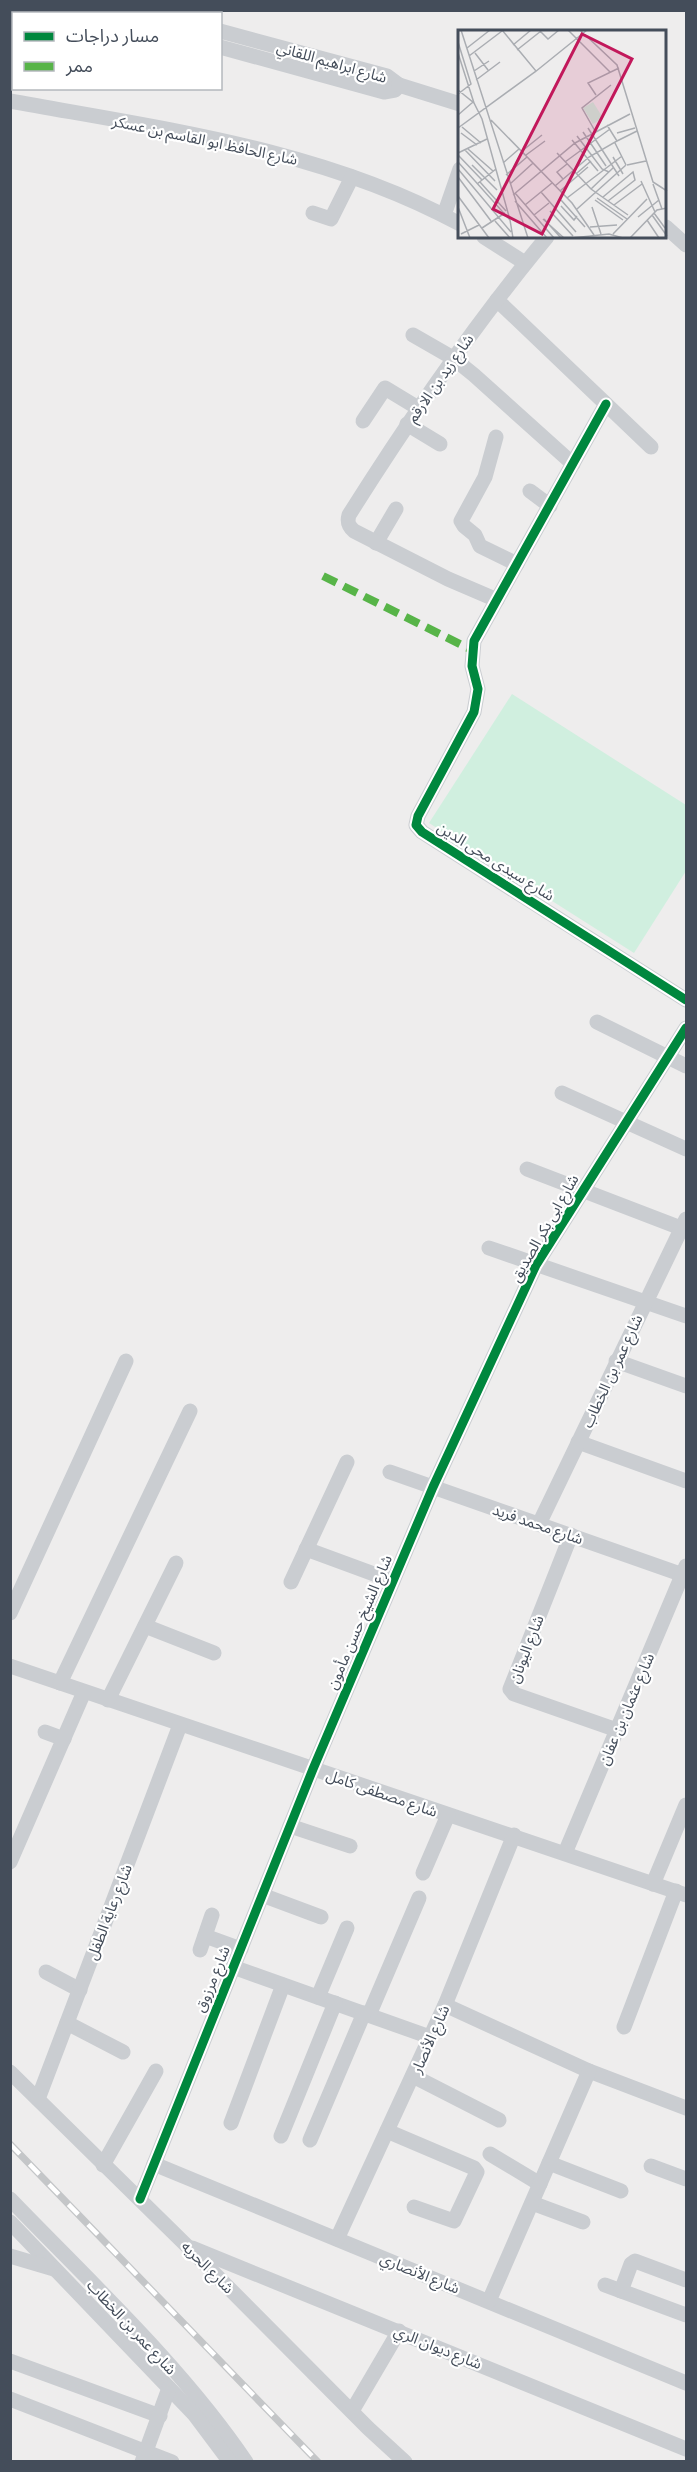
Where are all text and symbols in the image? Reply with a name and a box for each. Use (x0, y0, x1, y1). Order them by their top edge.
legend (12, 12, 222, 90)
text: مسار دراجات (66, 24, 159, 47)
inset map (458, 30, 667, 238)
street label: شارع ابراهيم اللقاني (274, 37, 390, 90)
text: ممر (65, 54, 93, 77)
street label: شارع الحافظ ابو القاسم بن عسكر (109, 111, 299, 172)
street label: شارع زيد بن الارقم (402, 330, 480, 428)
street label: شارع سيدى محى الدين (432, 817, 558, 907)
street label: شارع ابى بكر الصديق (505, 1171, 585, 1287)
street label: شارع عمر بن الخطاب (577, 1311, 649, 1432)
street label: شارع محمد فريد (489, 1500, 586, 1551)
street label: شارع الشيخ حسن مأمون (322, 1552, 399, 1693)
street label: شارع اليونان (504, 1612, 551, 1687)
street label: شارع عثمان بن عفان (594, 1650, 661, 1769)
street label: شارع مصطفى كامل (323, 1765, 440, 1824)
street label: شارع رعاية الطفل (82, 1861, 139, 1964)
street label: شارع مرزوق (190, 1943, 237, 2016)
street label: شارع الأنصار (406, 2002, 456, 2078)
street label: شارع الحريه (176, 2237, 238, 2300)
street label: شارع الأنصاري (376, 2248, 463, 2300)
street label: شارع عمر بن الخطاب (81, 2276, 181, 2381)
street label: شارع ديوان الري (390, 2321, 485, 2376)

